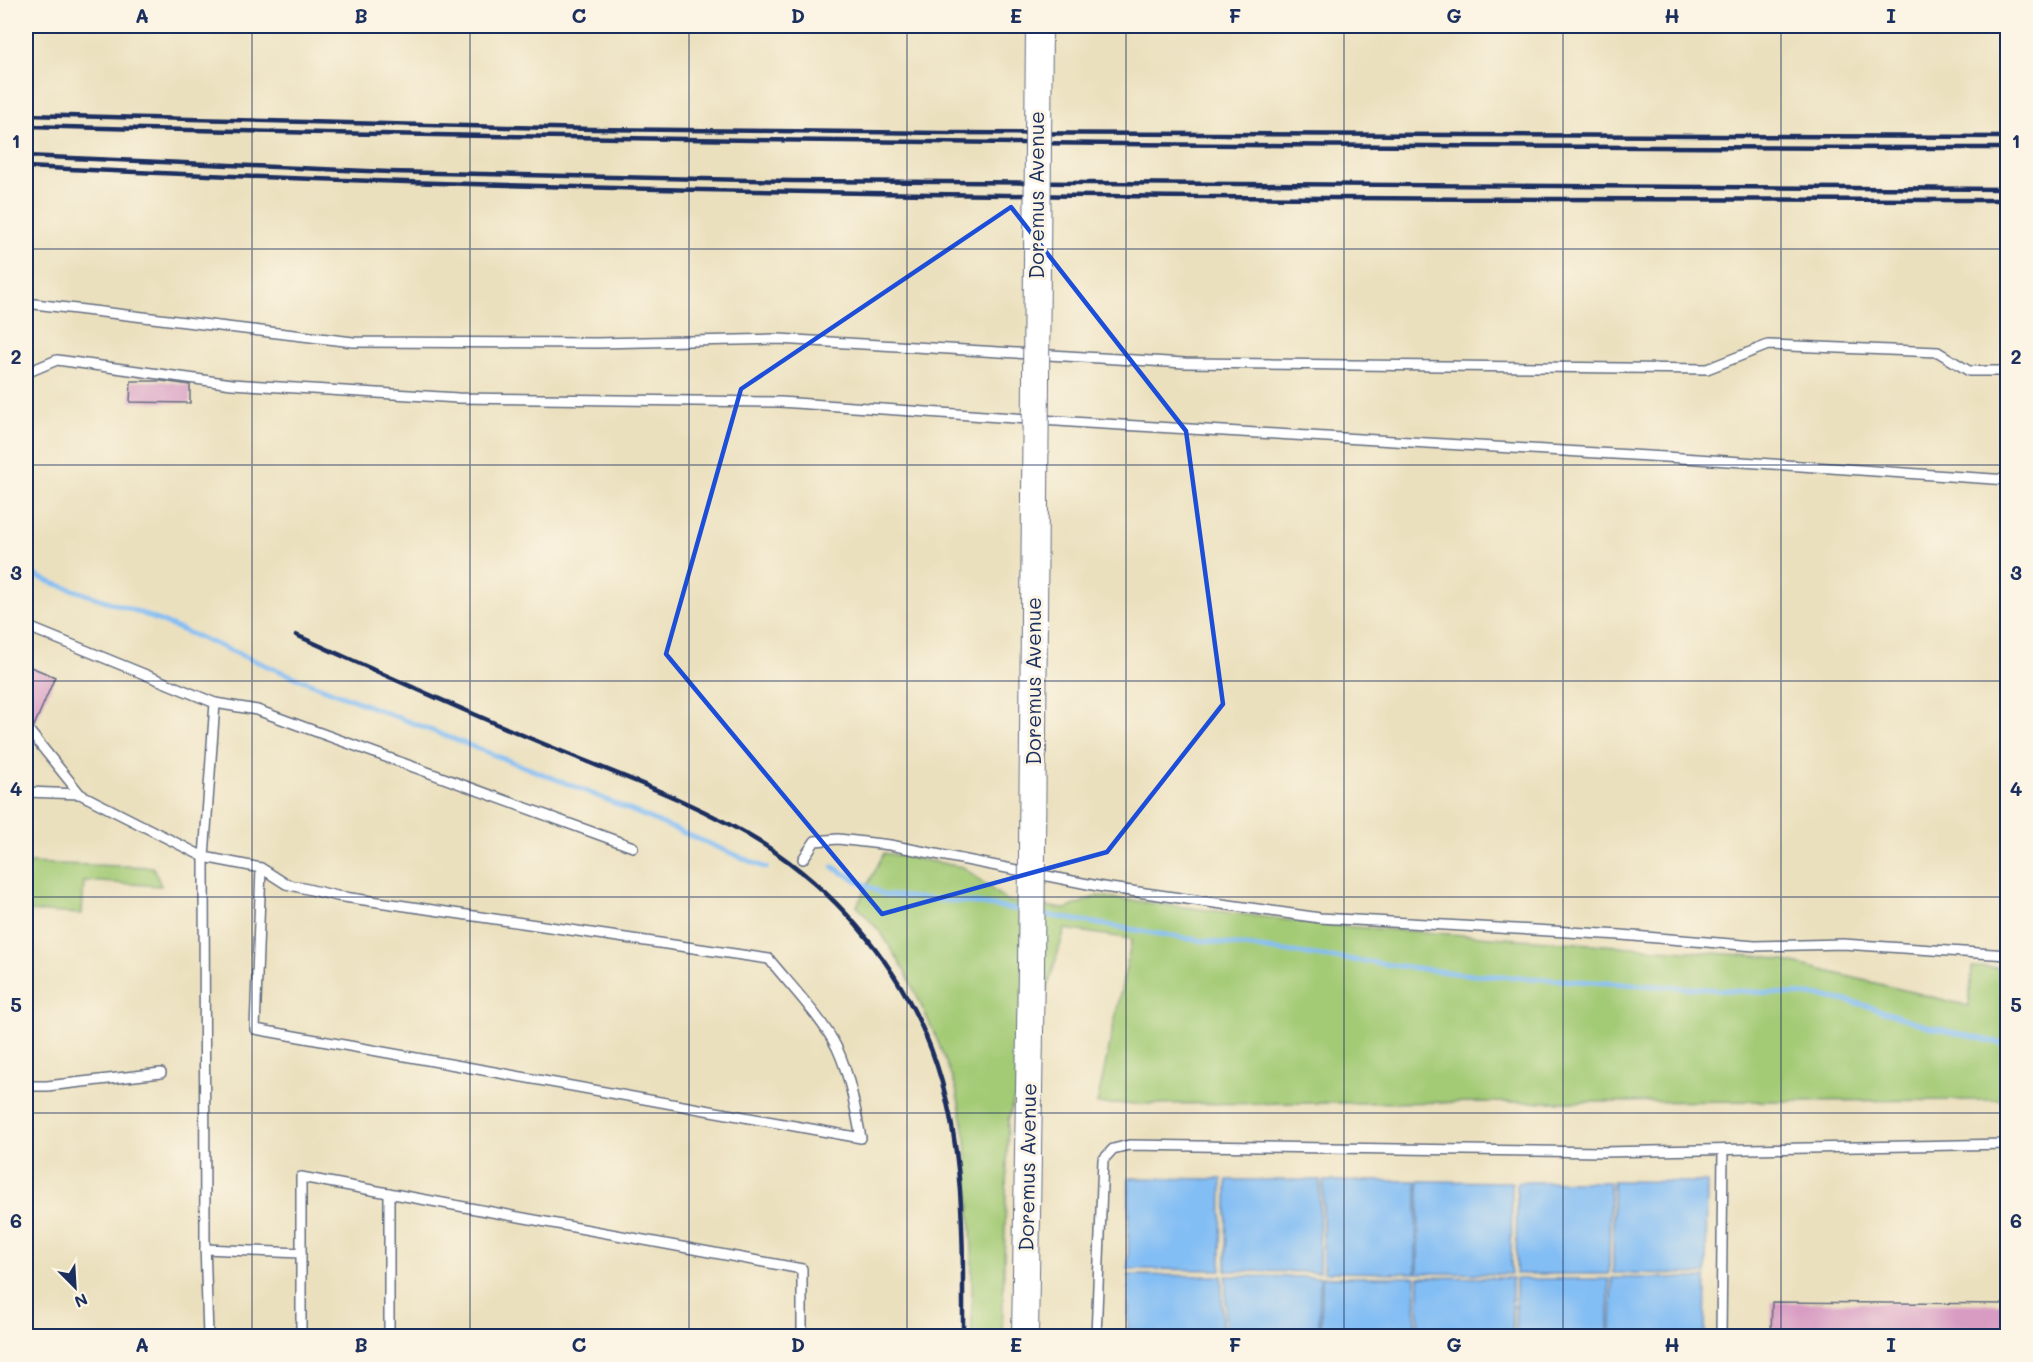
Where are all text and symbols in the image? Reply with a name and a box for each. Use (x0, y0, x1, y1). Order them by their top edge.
text: A (135, 2, 149, 28)
text: B (354, 2, 368, 28)
text: C (572, 2, 587, 28)
text: D (791, 2, 805, 28)
text: E (1010, 2, 1022, 28)
text: F (1229, 2, 1242, 28)
text: G (1446, 2, 1462, 28)
text: H (1664, 2, 1680, 28)
text: I (1886, 2, 1896, 28)
street label: Doremus Avenue (1022, 111, 1049, 279)
text: 1 (12, 127, 20, 153)
text: 1 (2012, 127, 2020, 153)
text: 2 (10, 343, 22, 369)
text: 2 (2010, 343, 2022, 369)
text: 3 (10, 559, 22, 585)
text: 3 (2010, 559, 2022, 585)
street label: Doremus Avenue (1019, 597, 1046, 765)
text: 4 (10, 775, 23, 801)
text: 4 (2010, 775, 2023, 801)
text: 5 (10, 991, 22, 1017)
text: 5 (2010, 991, 2022, 1017)
street label: Doremus Avenue (1012, 1083, 1041, 1251)
text: 6 (10, 1207, 22, 1233)
text: 6 (2010, 1207, 2022, 1233)
north arrow (45, 1257, 105, 1317)
text: N (71, 1289, 91, 1313)
text: A (135, 1331, 149, 1357)
text: B (354, 1331, 368, 1357)
text: C (572, 1331, 587, 1357)
text: D (791, 1331, 805, 1357)
text: E (1010, 1331, 1022, 1357)
text: F (1229, 1331, 1242, 1357)
text: G (1446, 1331, 1462, 1357)
text: H (1664, 1331, 1680, 1357)
text: I (1886, 1331, 1896, 1357)

